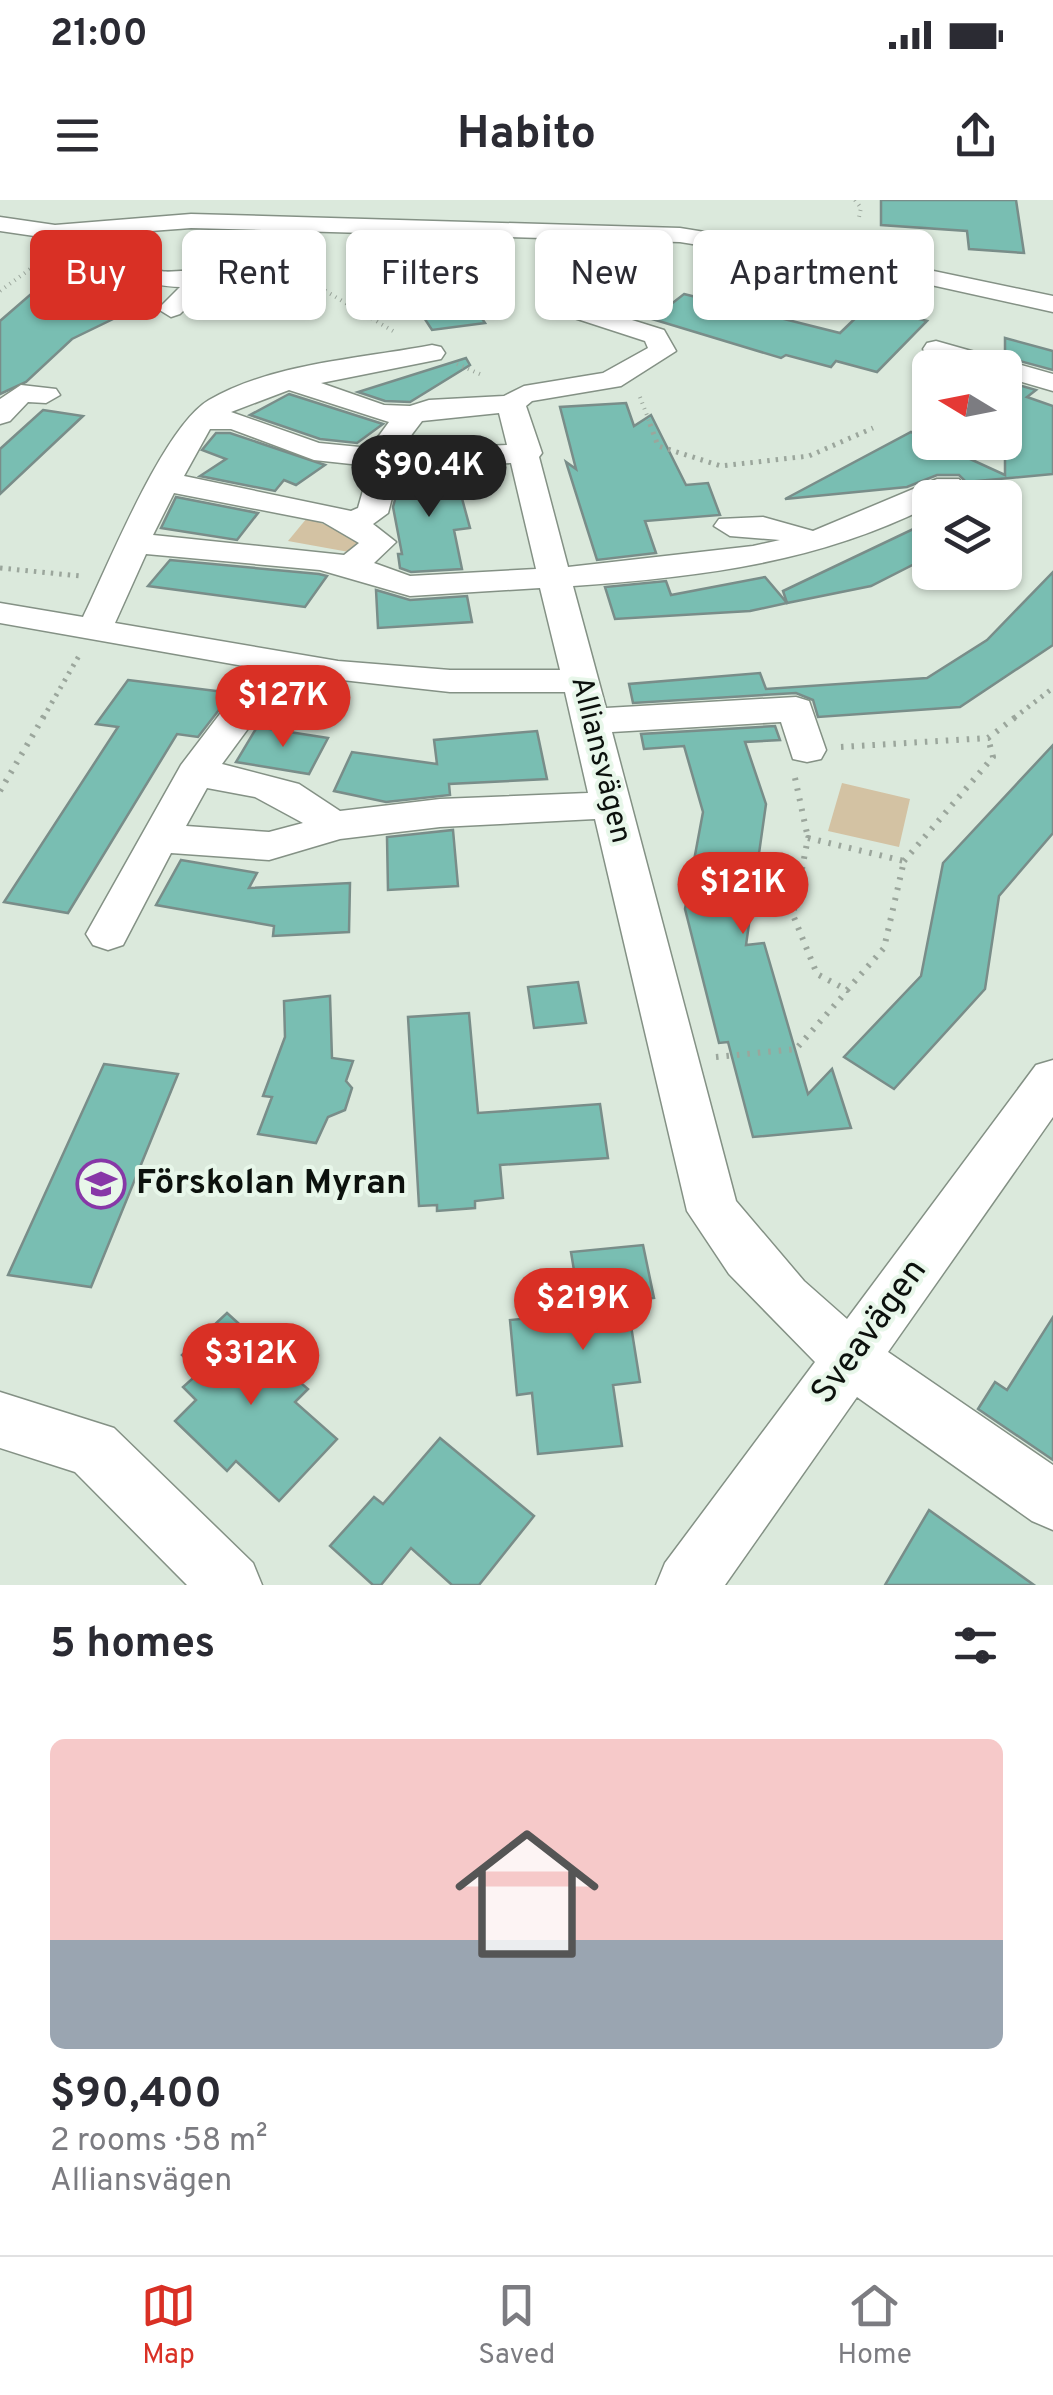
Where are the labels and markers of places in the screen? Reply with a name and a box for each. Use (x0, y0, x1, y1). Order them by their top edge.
pin: $90.4K (348, 435, 510, 520)
pin: $127K (213, 665, 353, 750)
pin: $121K (673, 852, 813, 937)
school or university icon: Förskolan Myran (75, 1158, 127, 1210)
place label: Förskolan Myran (136, 1162, 407, 1206)
pin: $219K (513, 1268, 653, 1353)
pin: $312K (181, 1323, 321, 1408)

